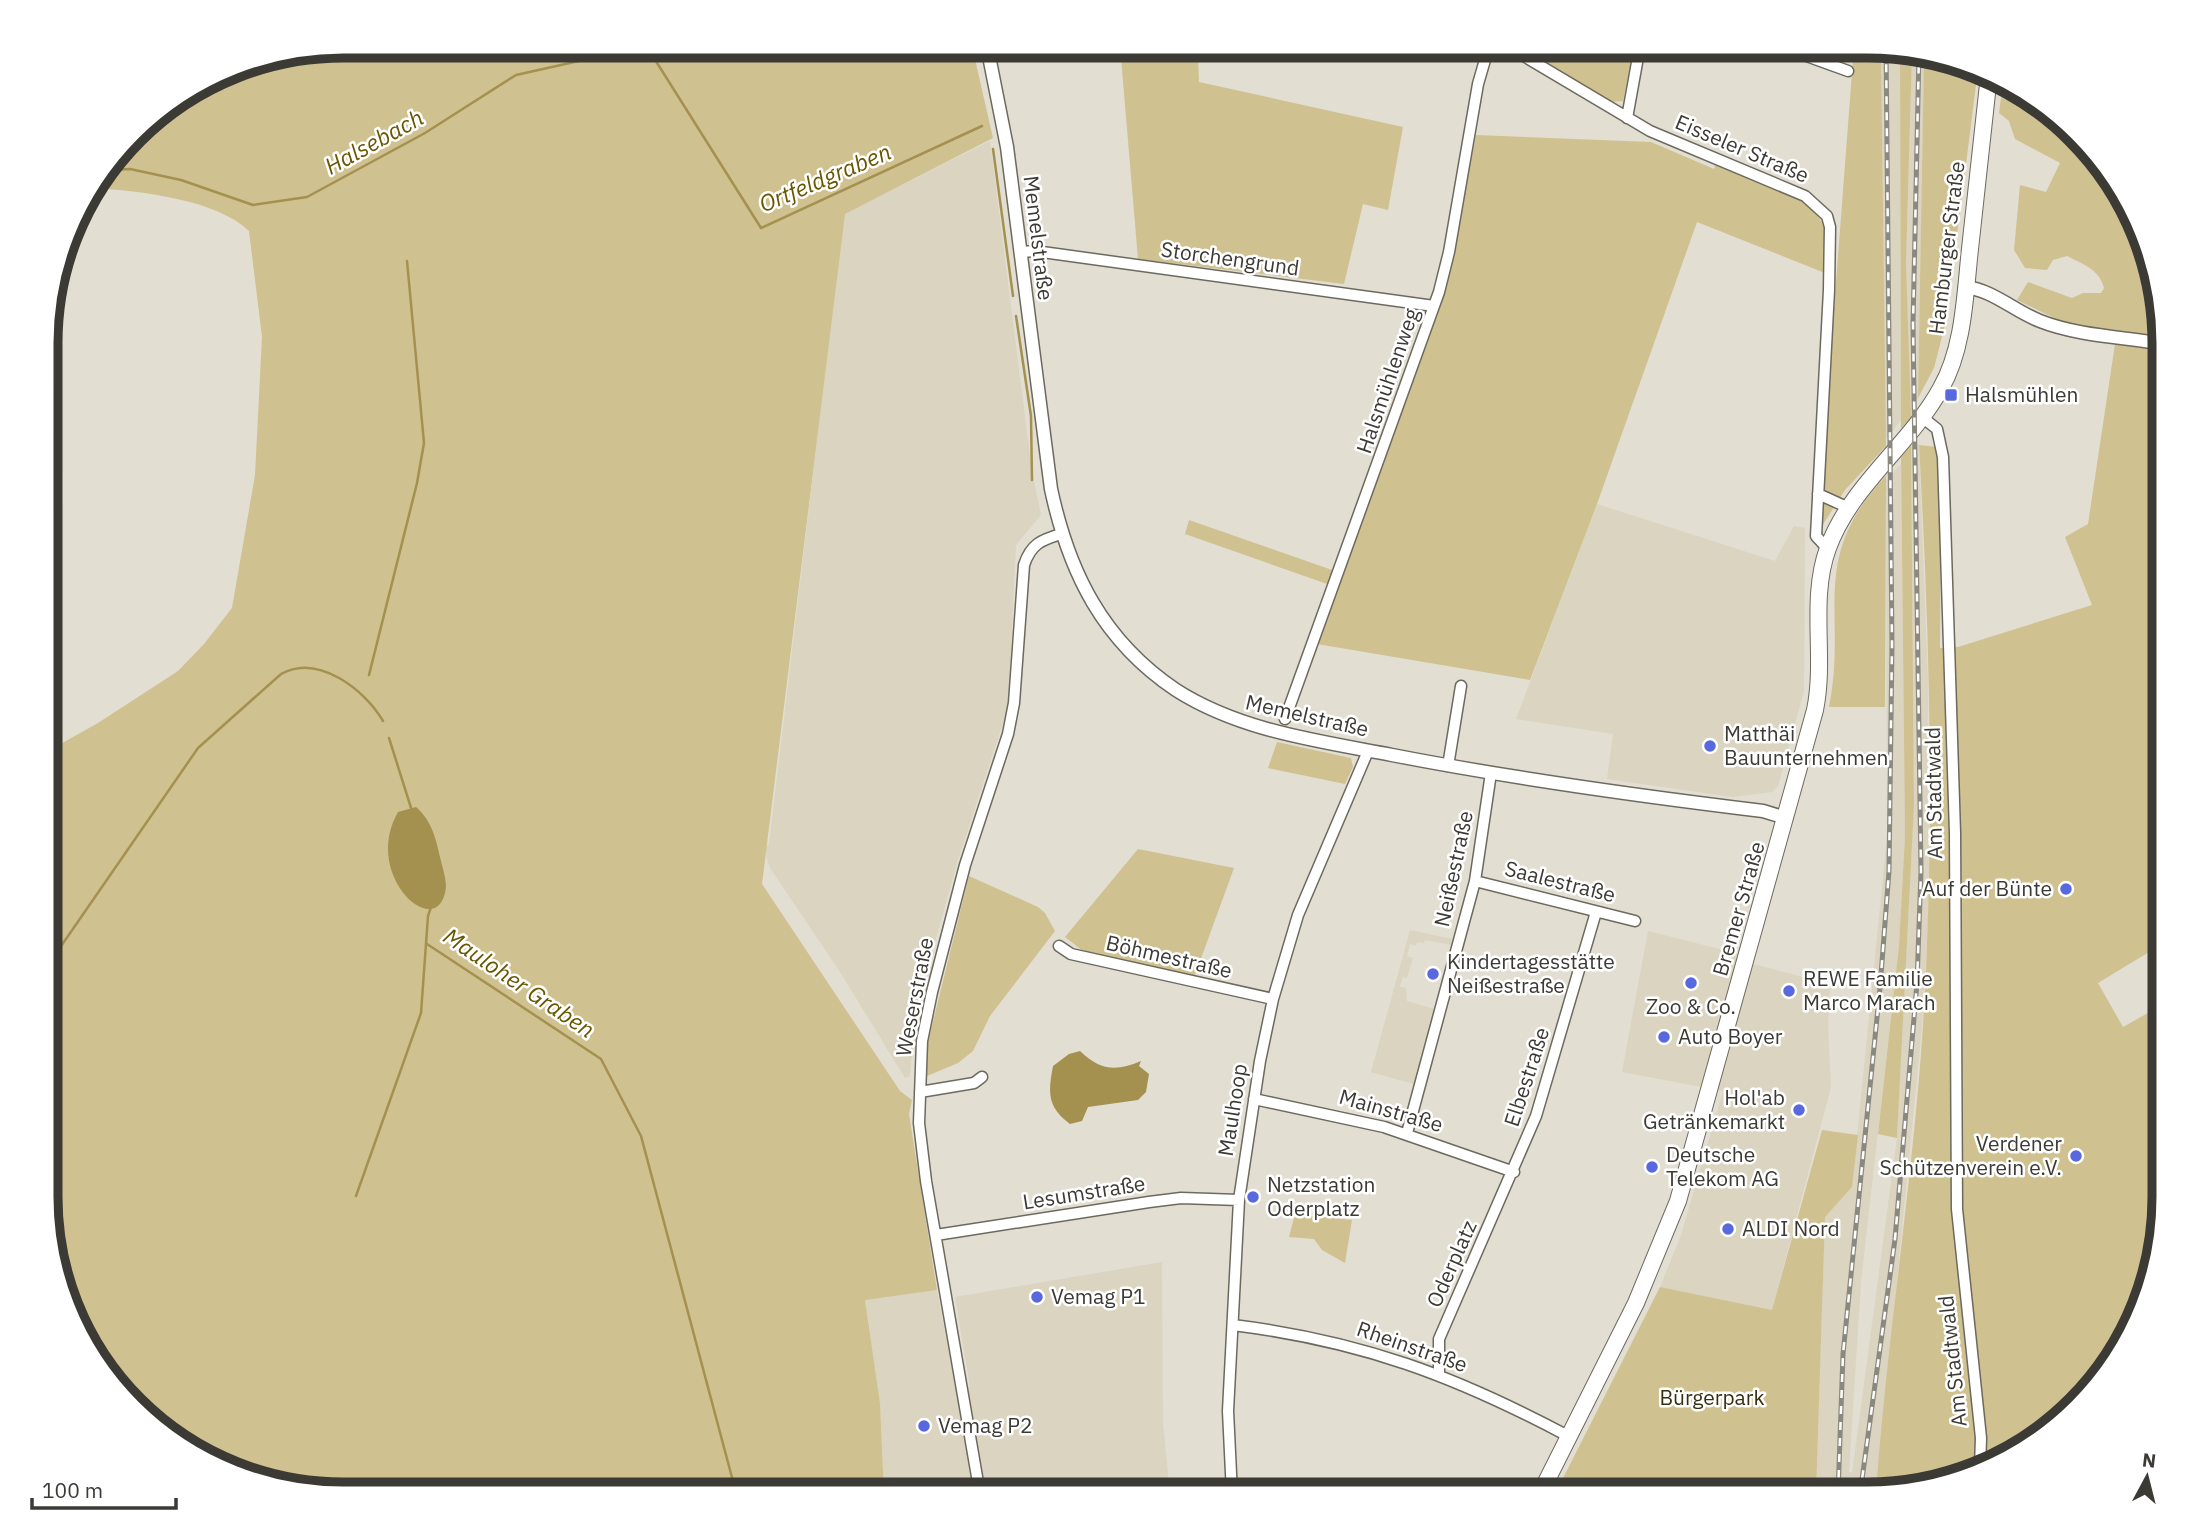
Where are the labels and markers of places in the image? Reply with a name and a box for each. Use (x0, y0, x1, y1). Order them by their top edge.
place label: Halsmühlen (1965, 380, 2078, 408)
marker: Halsmühlen (1943, 387, 1959, 403)
place label: Matthäi Bauunternehmen (1724, 719, 1888, 771)
marker: Matthäi Bauunternehmen (1702, 738, 1718, 754)
place label: Auf der Bünte (1922, 874, 2052, 902)
marker: Auf der Bünte (2058, 881, 2074, 897)
place label: Kindertagesstätte Neißestraße (1447, 947, 1615, 999)
place label: REWE Familie Marco Marach (1803, 964, 1936, 1016)
marker: Kindertagesstätte Neißestraße (1425, 966, 1441, 982)
marker: Zoo & Co. (1683, 975, 1699, 991)
marker: REWE Familie Marco Marach (1781, 983, 1797, 999)
place label: Zoo & Co. (1646, 992, 1736, 1020)
place label: Auto Boyer (1678, 1022, 1783, 1050)
marker: Auto Boyer (1656, 1029, 1672, 1045)
place label: Hol'ab Getränkemarkt (1643, 1083, 1785, 1135)
marker: Hol'ab Getränkemarkt (1791, 1102, 1807, 1118)
place label: Verdener Schützenverein e.V. (1879, 1129, 2062, 1181)
place label: Deutsche Telekom AG (1666, 1140, 1779, 1192)
marker: Verdener Schützenverein e.V. (2068, 1148, 2084, 1164)
marker: Deutsche Telekom AG (1644, 1159, 1660, 1175)
place label: Netzstation Oderplatz (1267, 1170, 1375, 1222)
marker: Netzstation Oderplatz (1245, 1189, 1261, 1205)
place label: ALDI Nord (1742, 1214, 1840, 1242)
marker: ALDI Nord (1720, 1221, 1736, 1237)
place label: Vemag P1 (1051, 1282, 1146, 1310)
marker: Vemag P1 (1029, 1289, 1045, 1305)
place label: Vemag P2 (938, 1411, 1033, 1439)
marker: Vemag P2 (916, 1418, 932, 1434)

